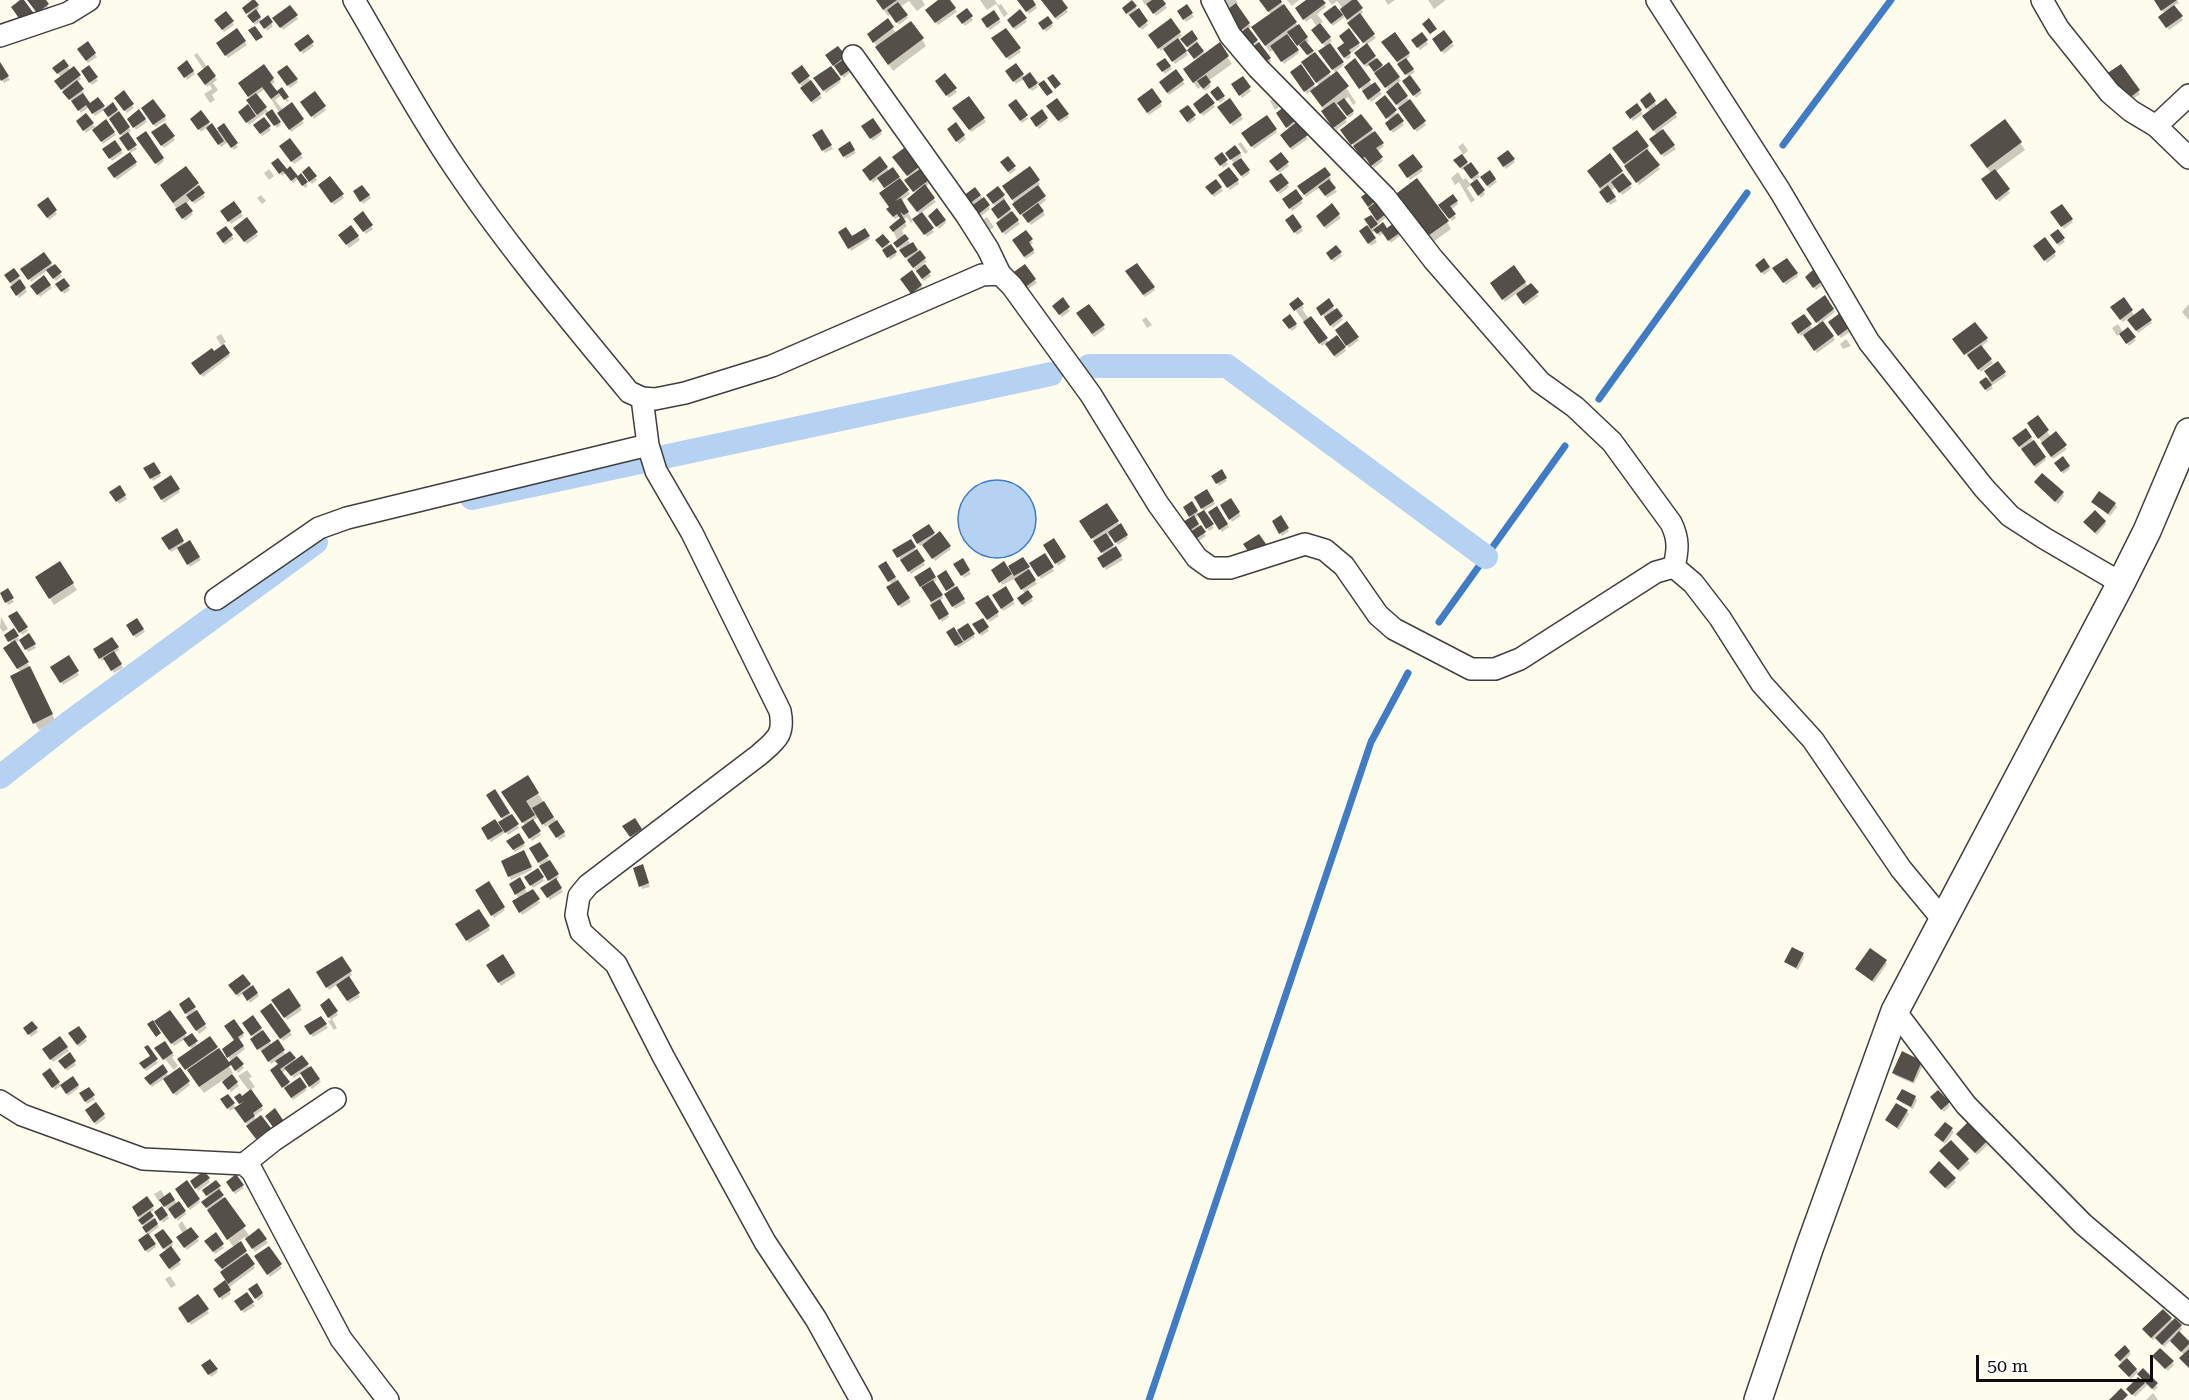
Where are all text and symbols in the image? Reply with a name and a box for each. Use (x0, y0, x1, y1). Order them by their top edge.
scale bar (1979, 1343, 2156, 1381)
text: 50 m (1987, 1355, 2028, 1376)

